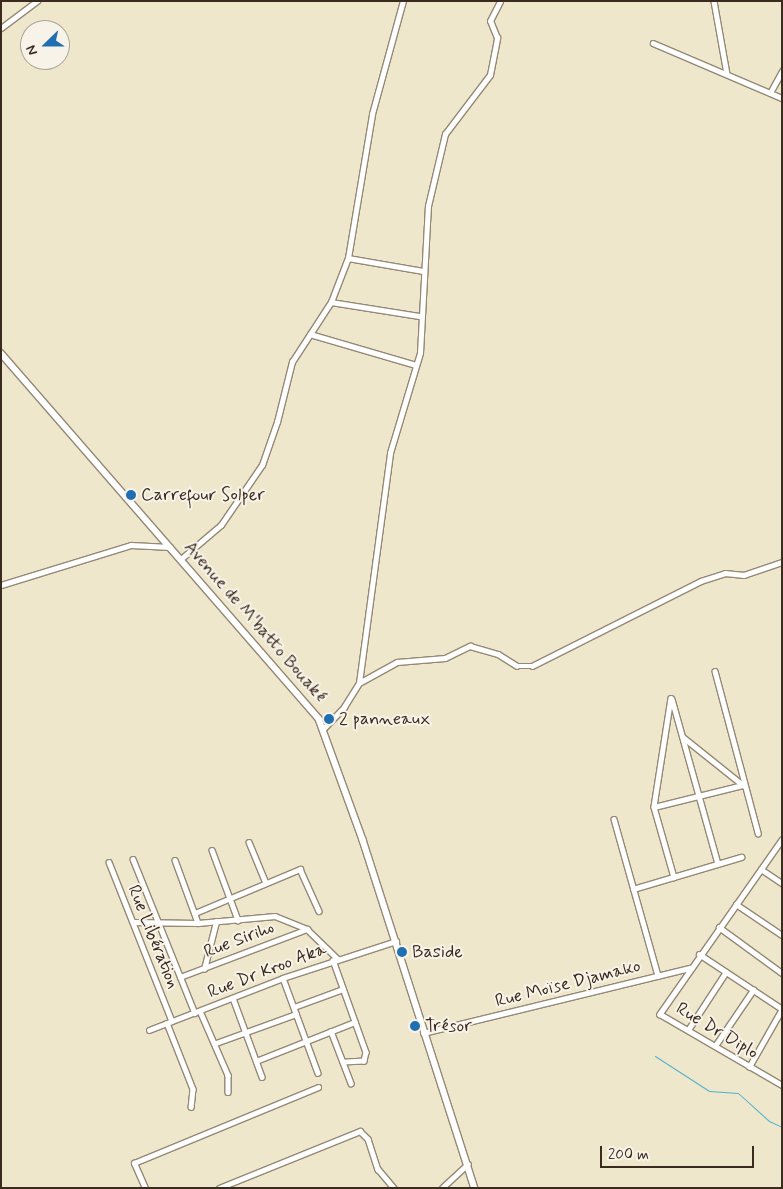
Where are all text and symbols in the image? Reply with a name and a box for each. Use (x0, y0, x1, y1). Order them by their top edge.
north arrow (20, 20, 70, 70)
text: N (22, 43, 42, 58)
place label: Carrefour Solper (141, 484, 266, 506)
marker: Carrefour Solper (125, 489, 137, 501)
street label: Avenue de M'batto Bouaké (180, 538, 330, 706)
place label: 2 panneaux (339, 708, 430, 730)
marker: 2 panneaux (323, 713, 335, 725)
street label: Rue Libération (122, 882, 184, 992)
street label: Rue Siriho (201, 917, 277, 963)
street label: Rue Dr Kroo Aka (205, 938, 329, 1004)
place label: Baside (412, 941, 463, 963)
marker: Baside (396, 946, 408, 958)
street label: Rue Moïse Djamako (491, 955, 645, 1013)
street label: Rue Dr Diplo (672, 998, 762, 1064)
place label: Trésor (425, 1015, 472, 1037)
marker: Trésor (409, 1020, 421, 1032)
scale bar (603, 1136, 757, 1168)
text: 200 m (608, 1145, 649, 1165)

